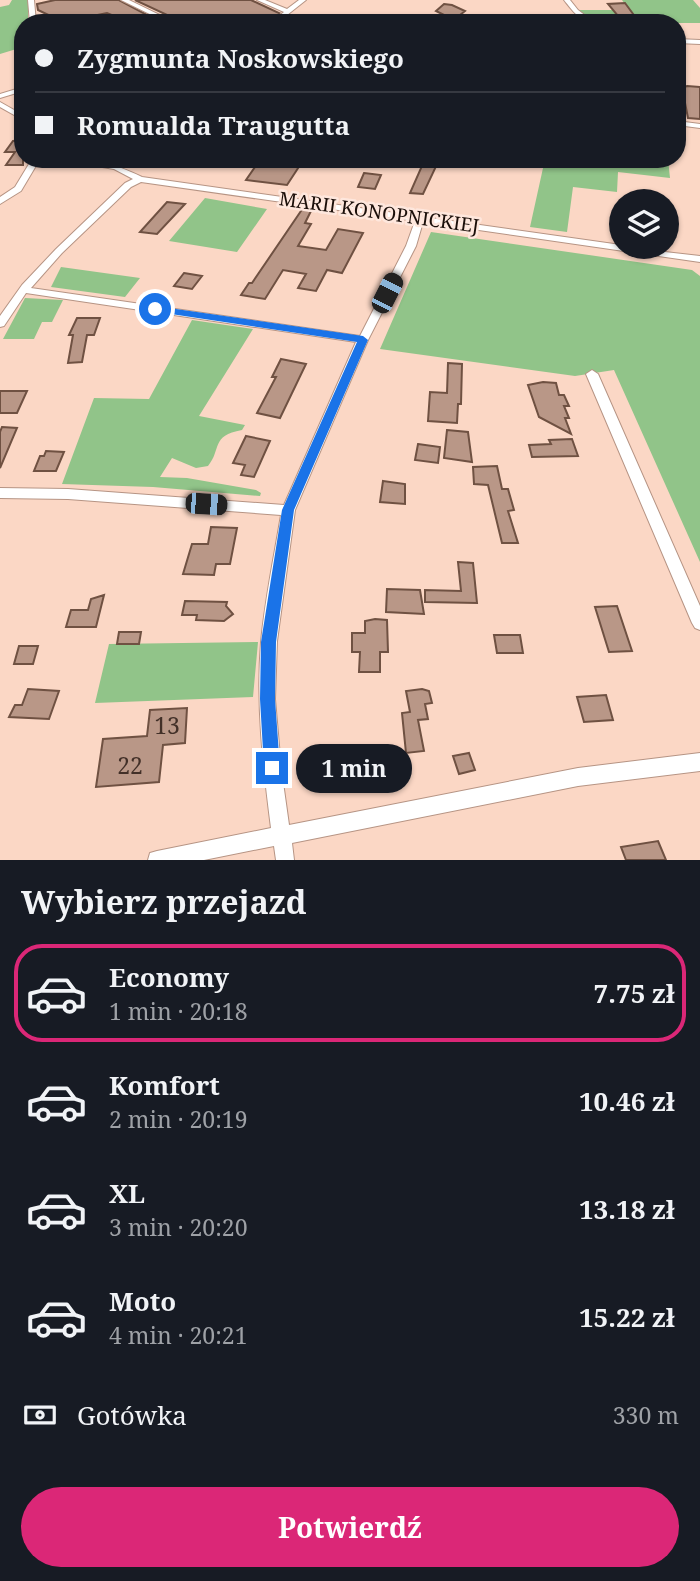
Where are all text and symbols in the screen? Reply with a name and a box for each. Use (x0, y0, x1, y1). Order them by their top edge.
text: Zygmunta Noskowskiego (77, 40, 404, 76)
text: Romualda Traugutta (77, 107, 350, 143)
street label: MARII KONOPNICKIEJ (277, 185, 481, 239)
map controls (609, 189, 679, 259)
button: layers (609, 189, 679, 259)
car (369, 270, 406, 316)
route start (139, 293, 171, 325)
car (185, 492, 228, 516)
house number: 13 (154, 709, 180, 741)
callout: 1 min (296, 744, 412, 792)
house number: 22 (117, 749, 143, 781)
route end (256, 752, 288, 784)
text: 1 min (321, 752, 387, 784)
text: Wybierz przejazd (21, 880, 307, 923)
text: Economy (109, 959, 229, 995)
icon: car (25, 962, 88, 1025)
text: 7.75 zł (594, 975, 675, 1011)
text: 1 min · 20:18 (109, 995, 247, 1027)
text: Komfort (109, 1067, 220, 1103)
icon: car (25, 1070, 88, 1133)
text: 10.46 zł (579, 1083, 675, 1119)
text: 2 min · 20:19 (109, 1103, 247, 1135)
text: XL (109, 1175, 145, 1211)
icon: car (25, 1178, 88, 1241)
text: 13.18 zł (579, 1191, 675, 1227)
text: 3 min · 20:20 (109, 1211, 247, 1243)
text: Moto (109, 1283, 176, 1319)
icon: car (25, 1286, 88, 1349)
text: 15.22 zł (579, 1299, 675, 1335)
text: 4 min · 20:21 (109, 1319, 247, 1351)
icon: cash (21, 1396, 59, 1434)
text: Gotówka (77, 1397, 187, 1433)
text: 330 m (613, 1399, 679, 1431)
button: Potwierdź (21, 1487, 679, 1567)

